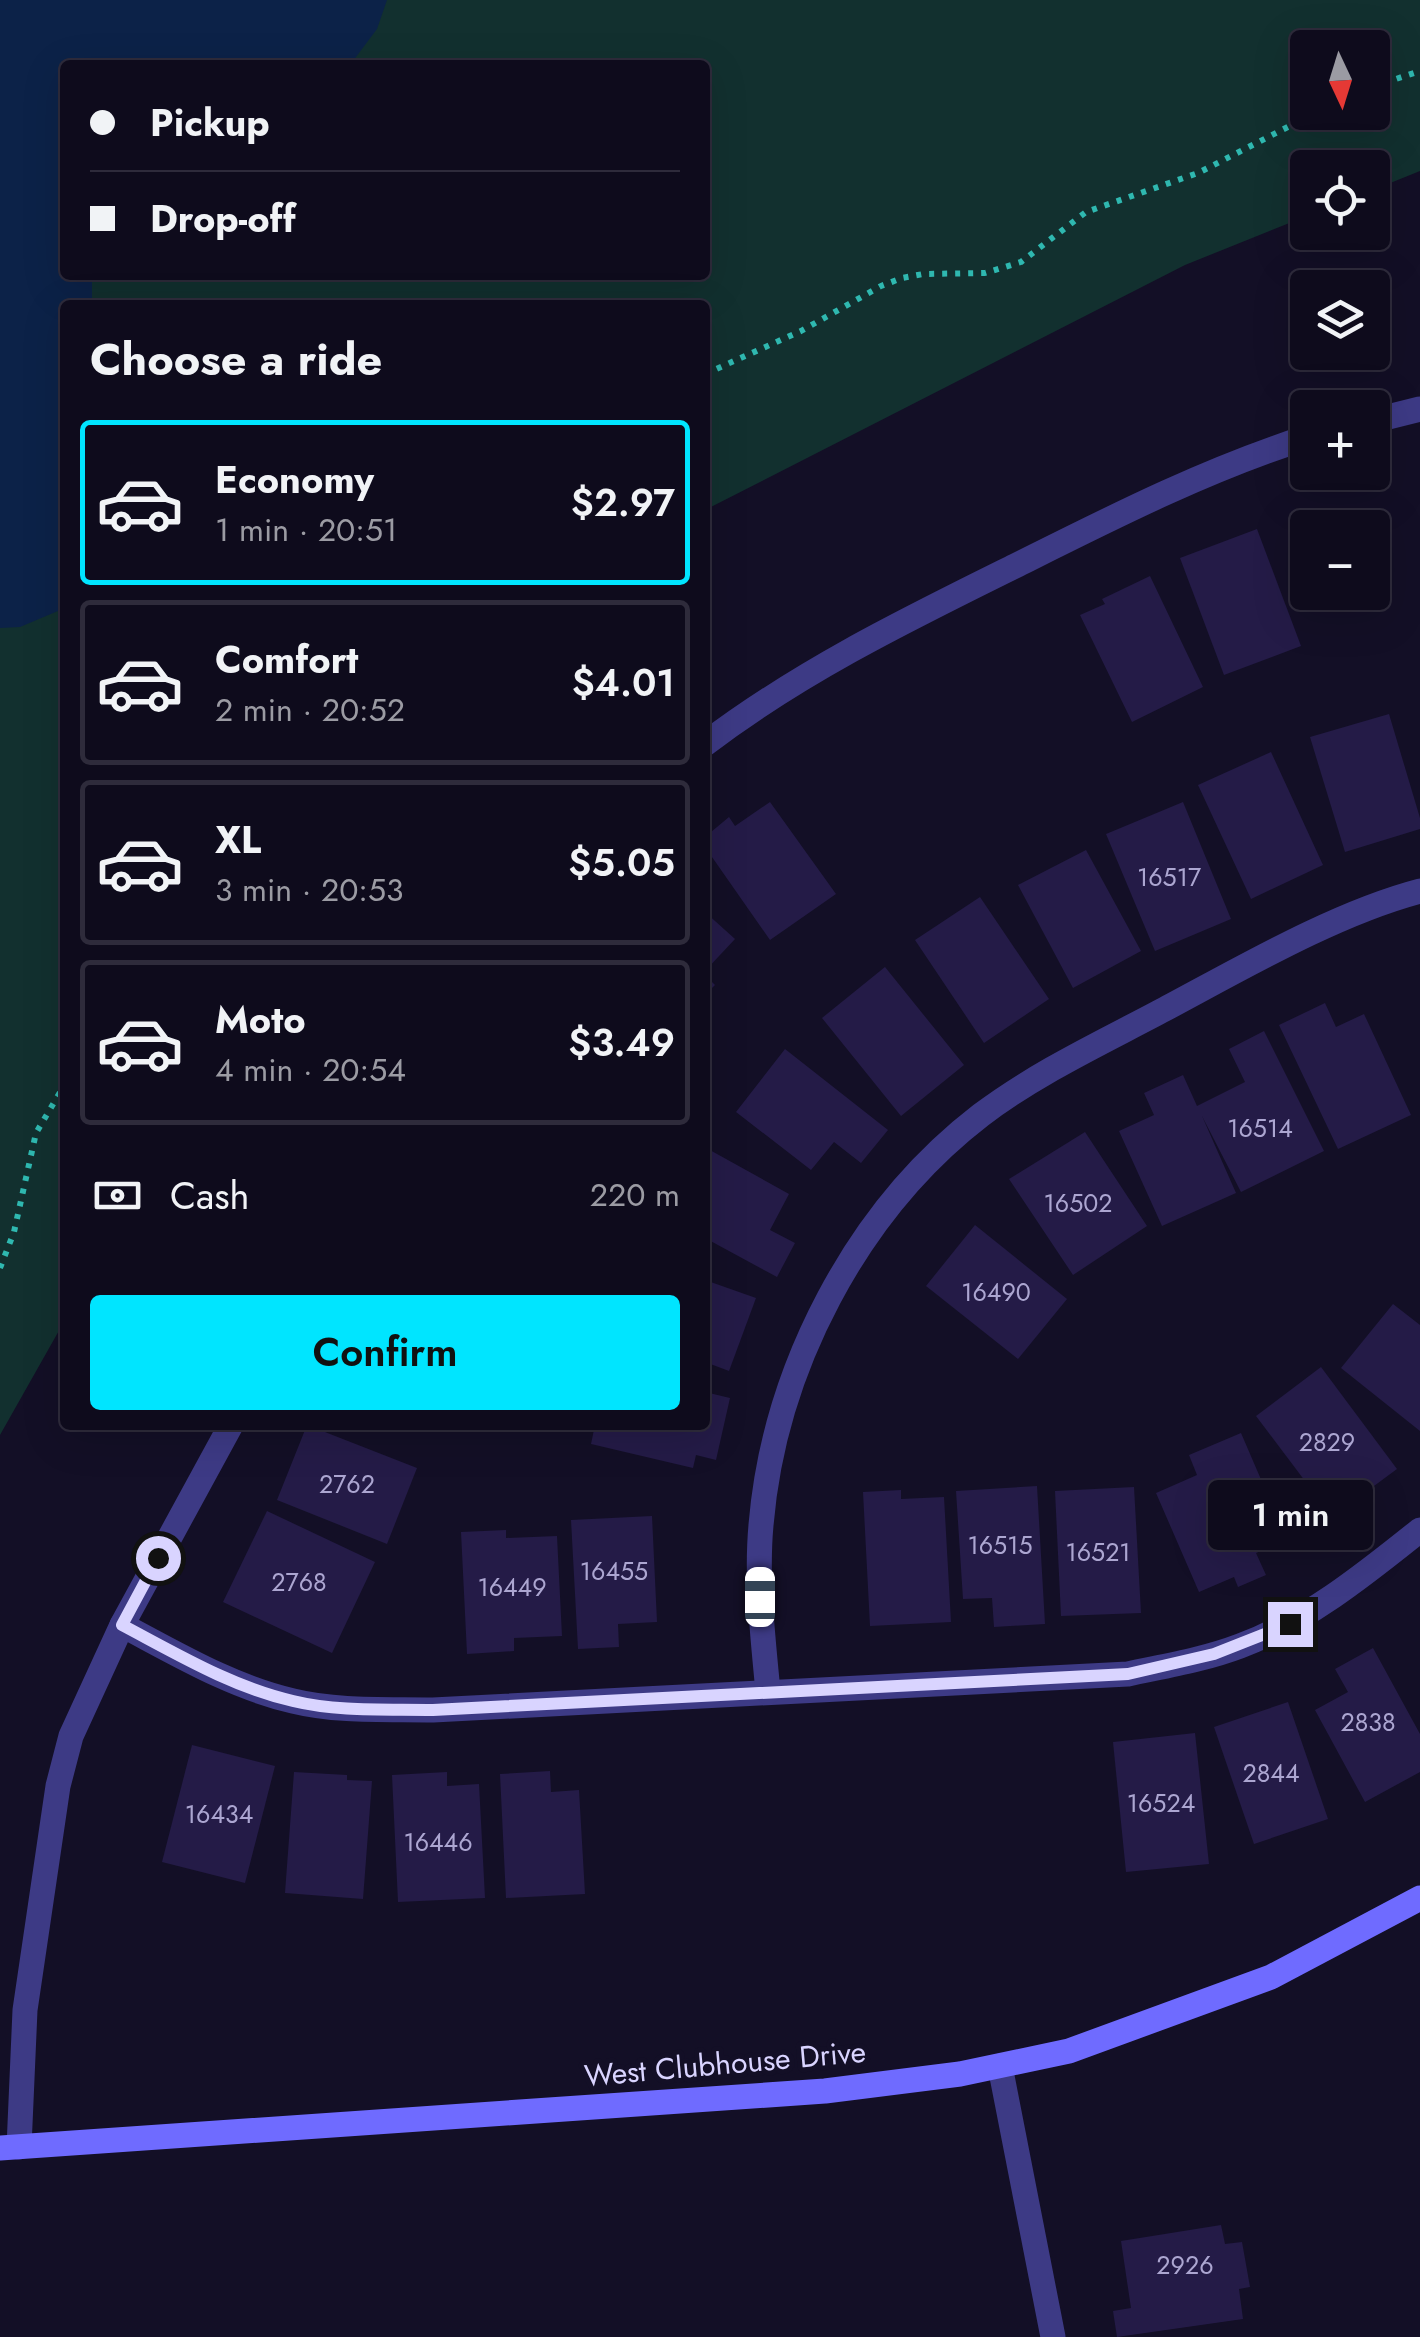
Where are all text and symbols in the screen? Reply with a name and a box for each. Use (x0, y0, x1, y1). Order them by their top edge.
north arrow (1290, 30, 1390, 130)
map controls (1290, 30, 1390, 610)
text: Pickup (150, 95, 270, 150)
button: locate (1290, 150, 1390, 250)
text: Drop-off (150, 191, 296, 246)
button: layers (1290, 270, 1390, 370)
text: Choose a ride (90, 327, 382, 392)
button: + (1290, 390, 1390, 490)
text: Economy (215, 452, 374, 507)
icon: car (95, 458, 185, 548)
text: $2.97 (571, 475, 675, 530)
text: 1 min · 20:51 (215, 507, 397, 553)
button: − (1290, 510, 1390, 610)
text: Comfort (215, 632, 358, 687)
icon: car (95, 638, 185, 728)
text: $4.01 (572, 655, 675, 710)
text: 2 min · 20:52 (215, 687, 405, 733)
text: XL (215, 812, 261, 867)
icon: car (95, 818, 185, 908)
text: $5.05 (568, 835, 675, 890)
house number: 16517 (1137, 859, 1201, 895)
text: 3 min · 20:53 (215, 867, 403, 913)
text: Moto (215, 992, 306, 1047)
icon: car (95, 998, 185, 1088)
text: $3.49 (568, 1015, 675, 1070)
text: 4 min · 20:54 (215, 1047, 406, 1093)
house number: 16514 (1227, 1110, 1293, 1146)
icon: cash (90, 1168, 145, 1223)
text: Cash (170, 1168, 250, 1223)
text: 220 m (590, 1172, 680, 1218)
house number: 16502 (1044, 1185, 1112, 1221)
house number: 16490 (961, 1274, 1031, 1310)
button: Confirm (90, 1295, 680, 1410)
house number: 2829 (1299, 1424, 1355, 1460)
house number: 2762 (319, 1466, 375, 1502)
callout: 1 min (1208, 1479, 1372, 1549)
text: 1 min (1252, 1492, 1329, 1538)
house number: 16515 (967, 1527, 1033, 1563)
house number: 16521 (1065, 1534, 1131, 1570)
route start (136, 1536, 181, 1581)
house number: 16455 (580, 1553, 648, 1589)
house number: 2768 (271, 1564, 327, 1600)
car (745, 1567, 775, 1627)
house number: 16449 (477, 1569, 547, 1605)
route end (1268, 1602, 1313, 1647)
house number: 2838 (1340, 1704, 1396, 1740)
house number: 2844 (1242, 1755, 1300, 1791)
house number: 16524 (1127, 1785, 1195, 1821)
house number: 16434 (185, 1796, 253, 1832)
house number: 16446 (403, 1824, 473, 1860)
street label: West Clubhouse Drive (582, 2030, 868, 2097)
house number: 2926 (1156, 2247, 1214, 2283)

